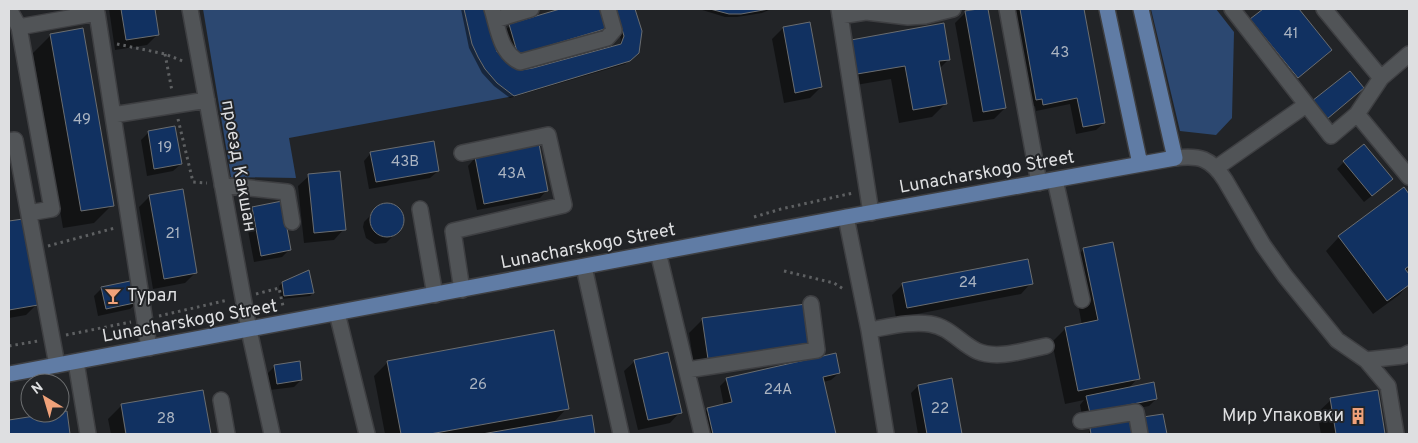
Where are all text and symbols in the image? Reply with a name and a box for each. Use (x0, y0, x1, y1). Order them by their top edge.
house number: 41 (1284, 25, 1298, 44)
house number: 43 (1051, 44, 1069, 63)
street label: проезд Какшан (215, 98, 261, 234)
house number: 49 (73, 111, 91, 130)
house number: 19 (158, 139, 172, 158)
street label: Lunacharskogo Street (898, 146, 1076, 200)
house number: 43В (391, 153, 419, 172)
house number: 43А (498, 165, 526, 184)
street label: Lunacharskogo Street (499, 219, 677, 275)
house number: 21 (166, 225, 180, 244)
house number: 24 (959, 274, 977, 293)
place label: Турал (127, 285, 177, 308)
bar icon: Турал (103, 286, 123, 306)
street label: Lunacharskogo Street (101, 295, 279, 349)
north arrow (20, 373, 70, 423)
house number: 26 (469, 376, 487, 395)
text: N (29, 379, 47, 399)
house number: 24А (764, 381, 792, 400)
house number: 22 (931, 400, 949, 419)
place label: Мир Упаковки (1222, 405, 1344, 428)
building icon: Мир Упаковки (1348, 406, 1368, 426)
house number: 28 (157, 410, 175, 429)

